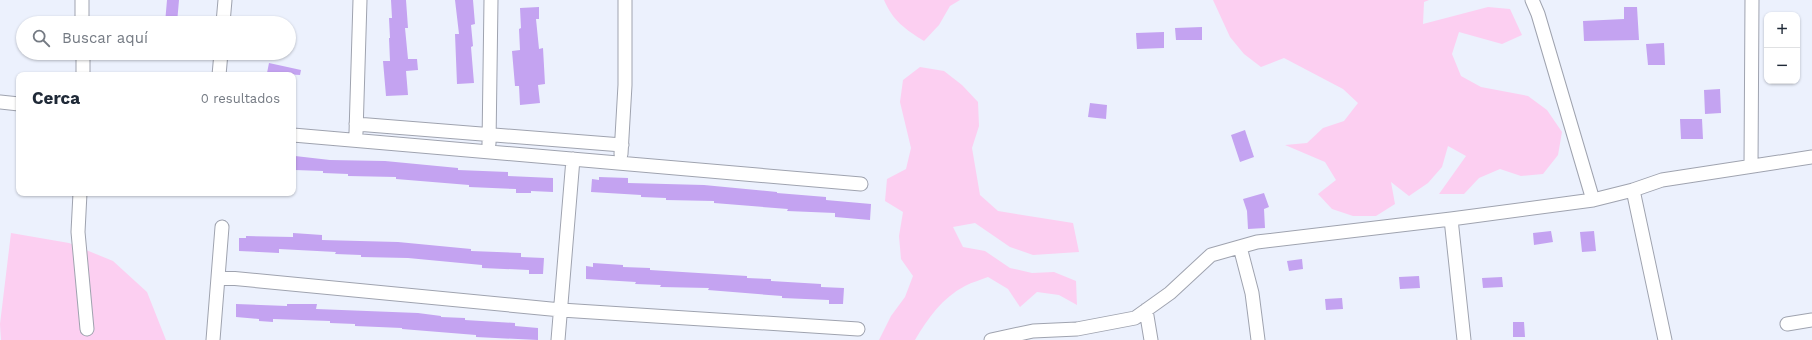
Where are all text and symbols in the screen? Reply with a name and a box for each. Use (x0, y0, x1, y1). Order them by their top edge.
map controls (1764, 12, 1800, 84)
button: + (1764, 12, 1800, 48)
search box (16, 16, 296, 60)
icon: search (30, 27, 52, 49)
text: Buscar aquí (62, 29, 148, 47)
button: − (1764, 48, 1800, 84)
text: Cerca (32, 88, 80, 108)
text: 0 resultados (201, 91, 280, 106)

